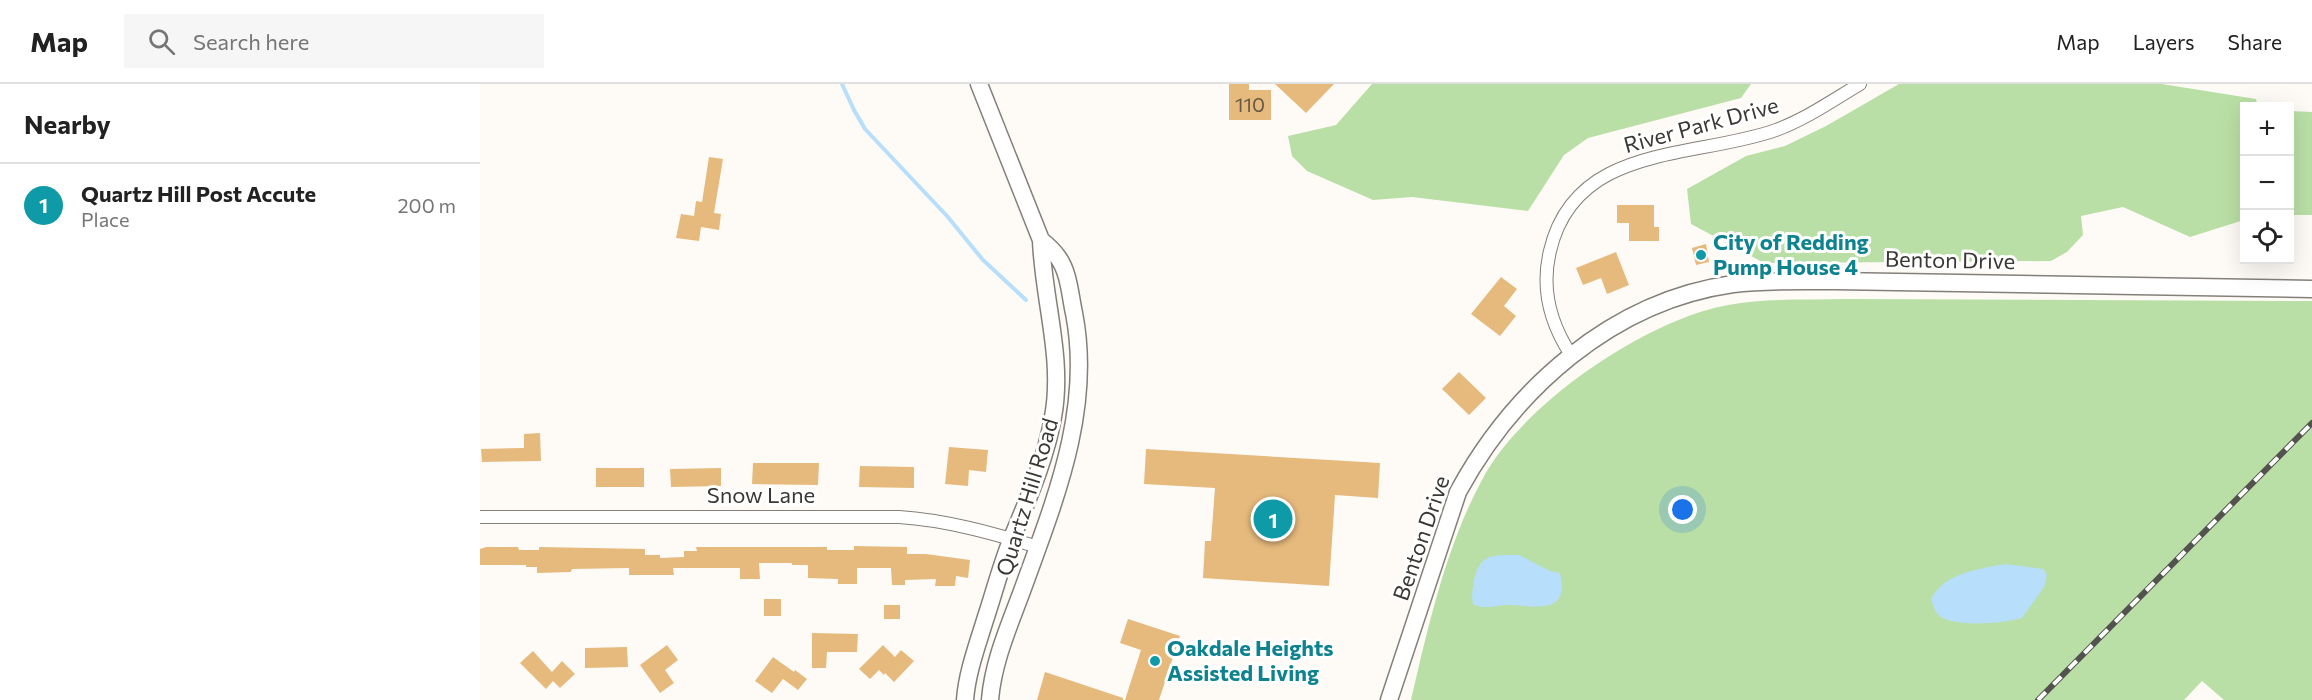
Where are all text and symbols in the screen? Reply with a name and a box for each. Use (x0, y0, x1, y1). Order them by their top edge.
search box (124, 14, 544, 68)
text: Map (30, 24, 88, 58)
icon: search (145, 25, 178, 58)
text: Search here (193, 28, 309, 55)
text: Map (2056, 29, 2100, 54)
text: Layers (2133, 29, 2195, 54)
text: Share (2228, 29, 2282, 54)
street label: River Park Drive (1620, 91, 1781, 158)
house number: 110 (1235, 92, 1265, 116)
map controls (2240, 102, 2294, 264)
button: + (2240, 102, 2294, 156)
text: Nearby (24, 108, 111, 139)
button: − (2240, 156, 2294, 210)
text: Quartz Hill Post Accute (81, 180, 316, 207)
text: 1 (39, 193, 48, 217)
text: 200 m (398, 193, 456, 217)
text: Place (81, 207, 130, 231)
button: locate (2240, 210, 2294, 264)
place label: City of Redding Pump House 4 (1713, 228, 1869, 280)
street label: Benton Drive (1885, 245, 2015, 274)
marker: City of Redding Pump House 4 (1694, 248, 1708, 262)
street label: Quartz Hill Road (990, 415, 1063, 579)
street label: Benton Drive (1387, 472, 1455, 604)
street label: Snow Lane (707, 481, 815, 508)
your location (1668, 495, 1697, 524)
pin: 1 (1254, 496, 1292, 542)
place label: Oakdale Heights Assisted Living (1167, 634, 1334, 686)
marker: Oakdale Heights Assisted Living (1148, 654, 1162, 668)

